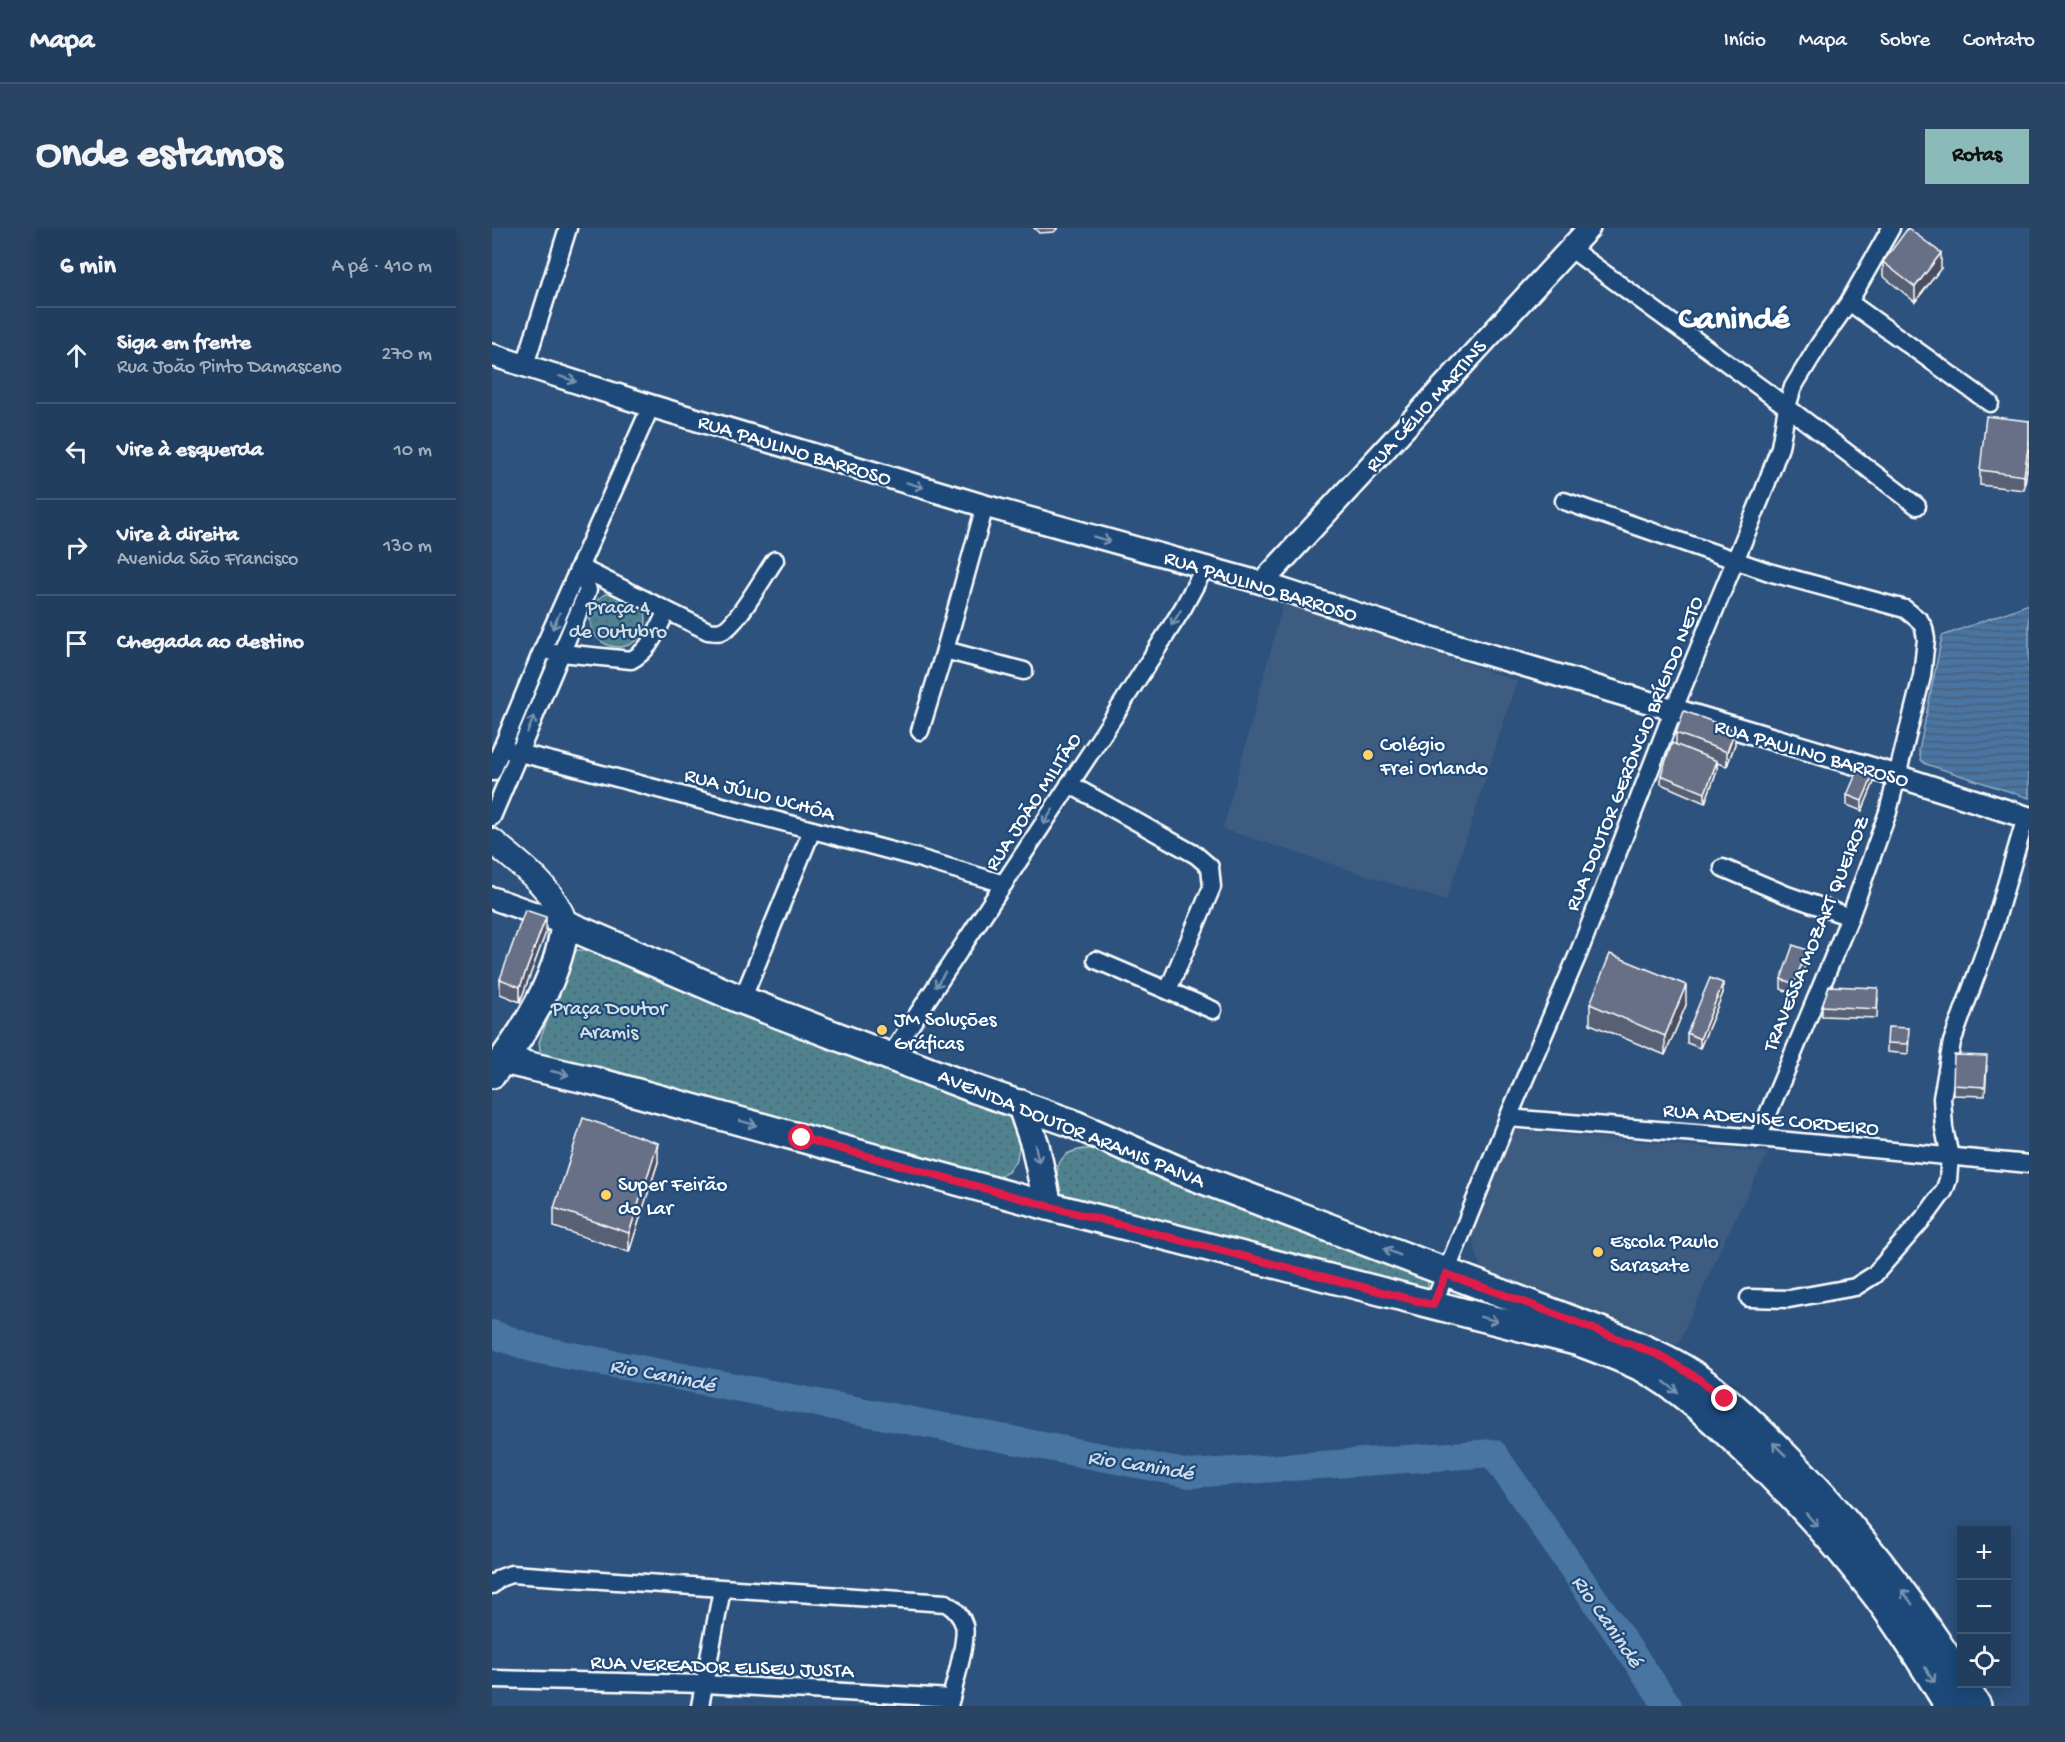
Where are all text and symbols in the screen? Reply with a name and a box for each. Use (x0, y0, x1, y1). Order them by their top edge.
text: Mapa (30, 25, 94, 58)
text: Início (1724, 29, 1766, 54)
text: Mapa (1799, 29, 1847, 54)
text: Sobre (1880, 29, 1930, 54)
text: Contato (1963, 29, 2035, 54)
button: Rotas (1925, 129, 2029, 184)
text: Onde estamos (36, 132, 282, 181)
text: 6 min (60, 252, 116, 283)
text: A pé · 410 m (332, 256, 432, 279)
district label: Canindé (1678, 302, 1791, 340)
text: Siga em frente (117, 331, 251, 357)
street label: RUA CÉLIO MARTINS (1361, 336, 1494, 479)
icon: ahead (60, 339, 93, 372)
text: 270 m (382, 344, 432, 367)
text: Rua João Pinto Damasceno (117, 357, 342, 380)
one-way arrow (558, 374, 577, 385)
street label: RUA PAULINO BARROSO (694, 411, 894, 494)
icon: left (60, 435, 93, 468)
text: Vire à esquerda (117, 438, 263, 464)
text: 10 m (394, 440, 432, 463)
one-way arrow (905, 480, 924, 491)
text: Vire à direita (117, 523, 239, 549)
icon: right (60, 531, 93, 564)
one-way arrow (1093, 533, 1112, 545)
text: 130 m (383, 536, 432, 559)
street label: RUA PAULINO BARROSO (1160, 547, 1360, 630)
text: Avenida São Francisco (117, 549, 298, 572)
street label: RUA DOUTOR GERÔNCIO BRÍGIDO NETO (1561, 593, 1711, 915)
park label: Praça 4 de Outubro (569, 597, 667, 646)
one-way arrow (1170, 609, 1182, 626)
one-way arrow (549, 612, 560, 630)
icon: arrive (60, 627, 93, 660)
text: Chegada ao destino (117, 630, 304, 656)
one-way arrow (526, 716, 537, 734)
street label: RUA PAULINO BARROSO (1711, 716, 1911, 795)
street label: RUA JOÃO MILITÃO (981, 729, 1089, 877)
place label: Colégio Frei Orlando (1379, 734, 1488, 783)
marker: Colégio Frei Orlando (1361, 748, 1375, 762)
street label: RUA JÚLIO UCHÔA (681, 764, 839, 829)
one-way arrow (1042, 808, 1054, 825)
street label: TRAVESSA MOZART QUEIROZ (1759, 812, 1877, 1057)
one-way arrow (934, 971, 946, 988)
park label: Praça Doutor Aramis (550, 998, 668, 1047)
place label: JM Soluções Gráficas (894, 1009, 998, 1058)
marker: JM Soluções Gráficas (875, 1023, 889, 1037)
street label: AVENIDA DOUTOR ARAMIS PAIVA (934, 1065, 1209, 1196)
one-way arrow (550, 1068, 569, 1080)
street label: RUA ADENISE CORDEIRO (1662, 1100, 1880, 1143)
one-way arrow (738, 1118, 757, 1130)
route start (788, 1124, 814, 1150)
one-way arrow (1032, 1144, 1043, 1163)
place label: Super Feirão do Lar (618, 1174, 727, 1223)
marker: Super Feirão do Lar (599, 1188, 613, 1202)
place label: Escola Paulo Sarasate (1610, 1231, 1719, 1280)
marker: Escola Paulo Sarasate (1591, 1245, 1605, 1259)
one-way arrow (1383, 1246, 1402, 1257)
one-way arrow (1480, 1314, 1499, 1326)
water label: Rio Canindé (607, 1354, 719, 1400)
one-way arrow (1662, 1380, 1678, 1393)
route end (1711, 1385, 1737, 1411)
one-way arrow (1772, 1442, 1787, 1457)
water label: Rio Canindé (1086, 1446, 1197, 1488)
one-way arrow (1805, 1512, 1819, 1527)
map controls (1957, 1526, 2011, 1688)
button: + (1957, 1526, 2011, 1580)
water label: Rio Canindé (1564, 1571, 1648, 1675)
button: − (1957, 1580, 2011, 1634)
one-way arrow (1900, 1589, 1913, 1605)
button: locate (1957, 1634, 2011, 1688)
street label: RUA VEREADOR ELISEU JUSTA (590, 1651, 855, 1686)
one-way arrow (1923, 1667, 1936, 1684)

